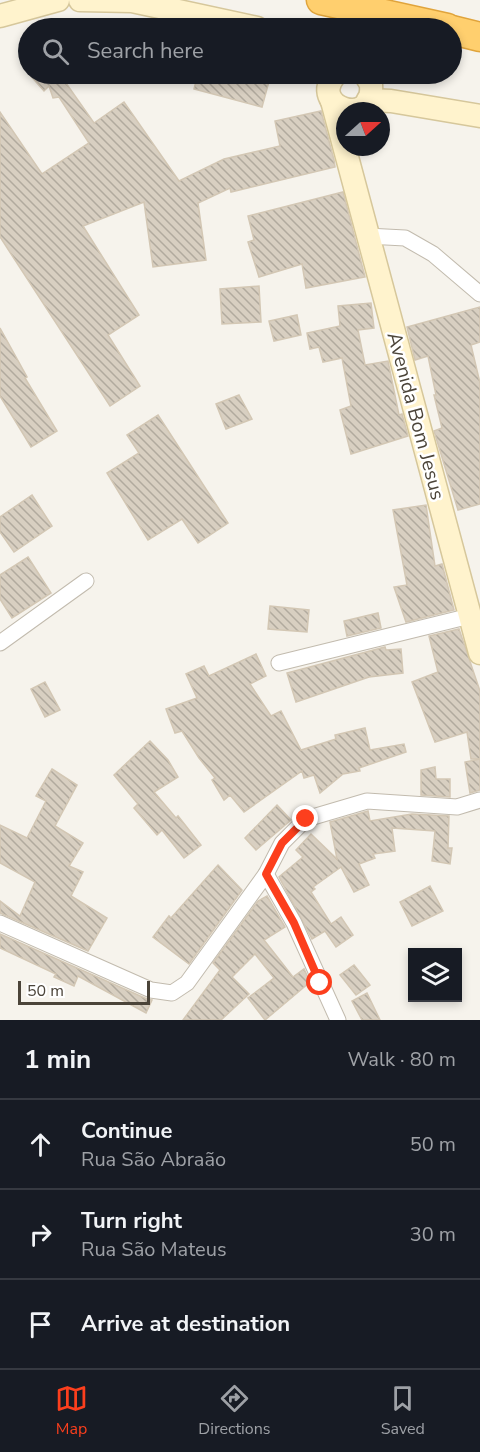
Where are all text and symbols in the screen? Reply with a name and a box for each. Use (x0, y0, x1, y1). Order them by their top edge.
search box (18, 18, 462, 84)
icon: search (39, 35, 72, 68)
text: Search here (87, 36, 204, 66)
north arrow (336, 102, 390, 156)
street label: Avenida Bom Jesus (381, 329, 451, 503)
route end (292, 805, 318, 831)
map controls (408, 948, 462, 1002)
button: layers (408, 948, 462, 1002)
route start (306, 969, 332, 995)
scale bar (18, 978, 150, 1006)
text: 50 m (27, 980, 64, 1002)
text: 1 min (24, 1042, 91, 1077)
text: Walk · 80 m (348, 1046, 456, 1073)
text: Continue (81, 1116, 172, 1146)
icon: ahead (24, 1128, 57, 1161)
text: 50 m (410, 1131, 456, 1158)
text: Rua São Abraão (81, 1146, 226, 1173)
text: Turn right (81, 1206, 182, 1236)
icon: right (24, 1218, 57, 1251)
text: 30 m (410, 1221, 456, 1248)
text: Rua São Mateus (81, 1236, 227, 1263)
icon: arrive (24, 1308, 57, 1341)
text: Arrive at destination (81, 1309, 290, 1339)
tab: Map (55, 1382, 88, 1440)
tab: Directions (198, 1382, 270, 1440)
tab: Saved (381, 1382, 425, 1440)

